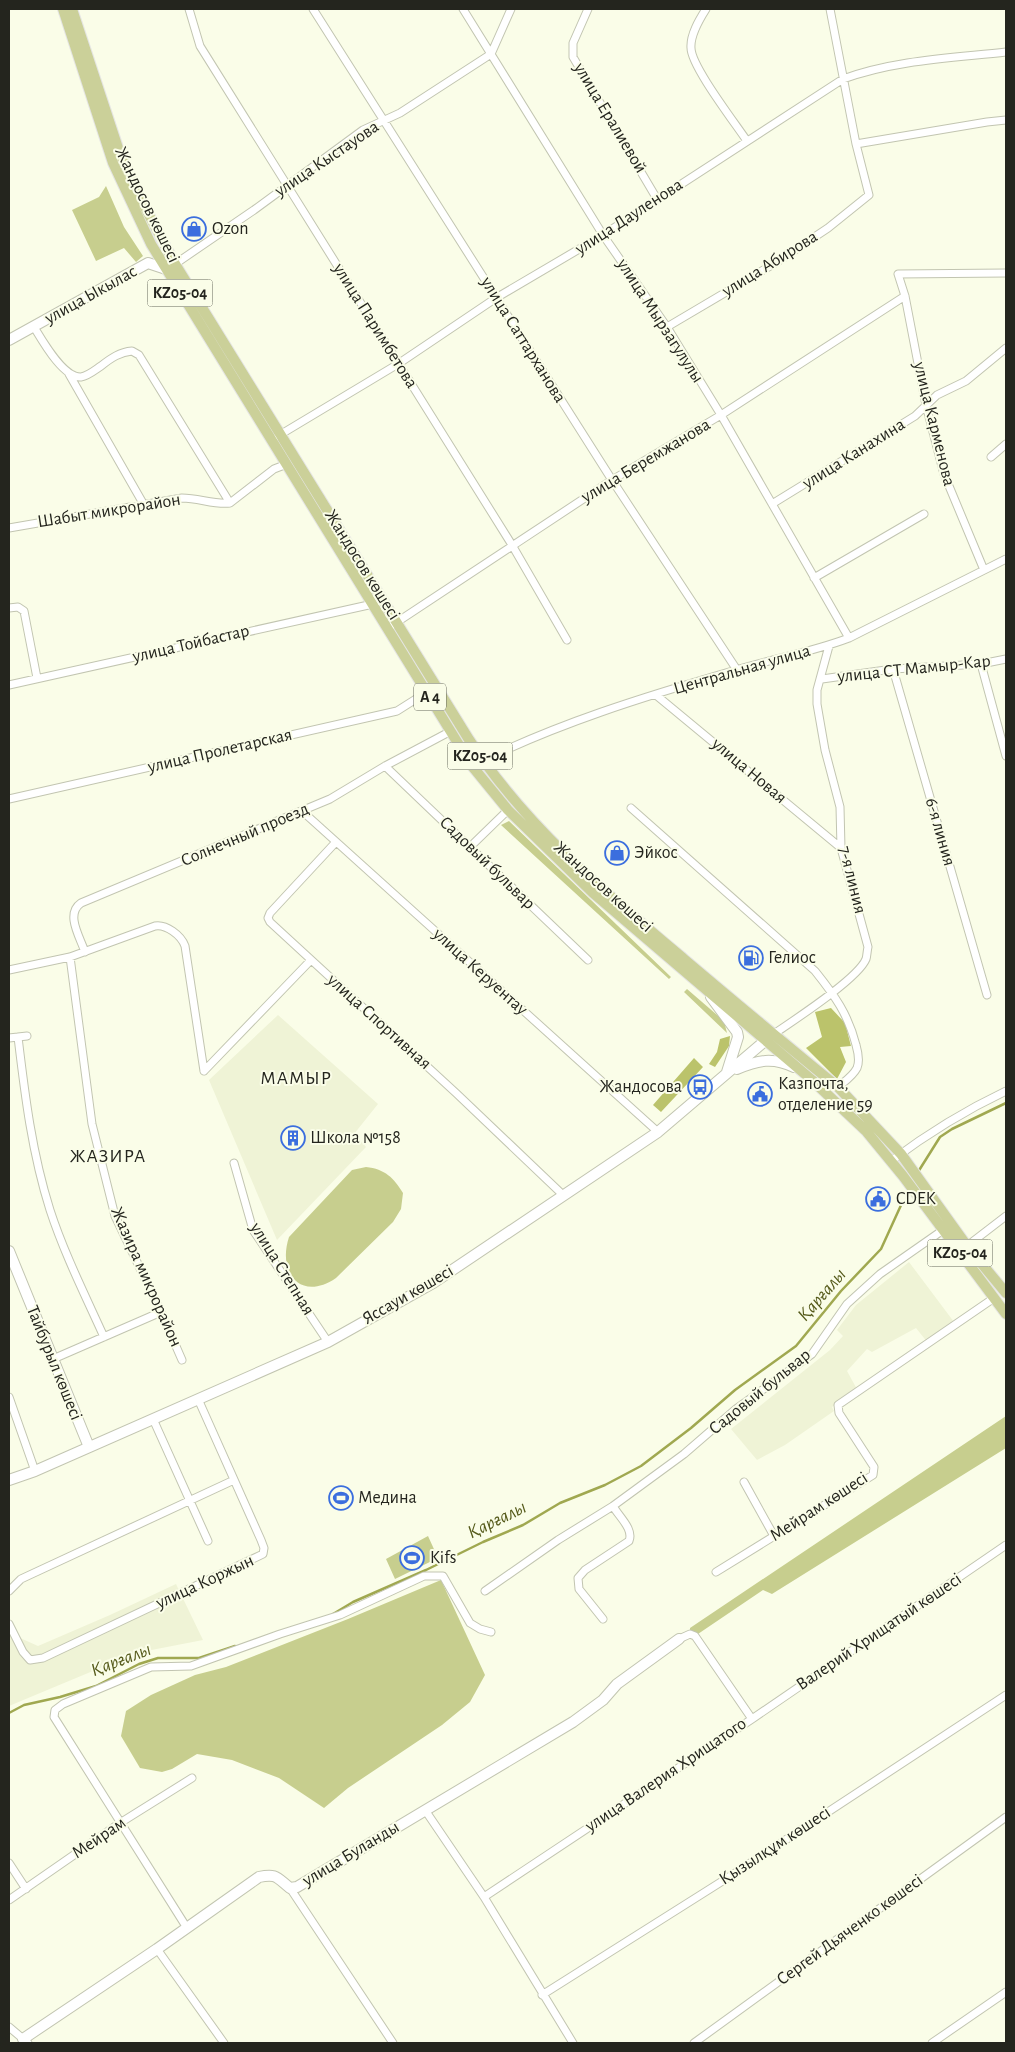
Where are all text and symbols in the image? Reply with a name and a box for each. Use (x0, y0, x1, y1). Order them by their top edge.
street label: улица Ералиевой (570, 59, 650, 176)
street label: улица Кыстауова (271, 118, 382, 201)
street label: Жандосов көшесі (111, 144, 183, 266)
street label: улица Дауленова (571, 176, 686, 259)
shop icon: Ozon (181, 216, 207, 242)
place label: Ozon (212, 220, 249, 238)
street label: улица Абирова (718, 227, 821, 301)
street label: улица Мырзагулулы (613, 255, 707, 386)
street label: улица Паримбетова (329, 259, 421, 392)
street label: улица Ыкылас (41, 262, 140, 328)
street label: улица Саттарханова (476, 273, 569, 406)
road number: KZ05-04 (148, 280, 212, 306)
street label: улица Карменова (910, 359, 958, 488)
street label: улица Беремжанова (578, 415, 714, 507)
street label: улица Канахина (799, 415, 908, 493)
street label: Шабыт микрорайон (36, 490, 182, 531)
street label: Жандосов көшесі (321, 507, 403, 623)
street label: улица Тойбастар (130, 621, 251, 666)
street label: Центральная улица (671, 642, 813, 698)
street label: улица СТ Мамыр-Кар (836, 652, 991, 686)
road number: А 4 (414, 684, 446, 710)
street label: улица Пролетарская (145, 726, 294, 777)
street label: улица Новая (707, 734, 790, 807)
road number: KZ05-04 (448, 742, 512, 769)
street label: 6-я линия (922, 796, 958, 868)
street label: Солнечный проезд (178, 800, 312, 870)
street label: Садовый бульвар (436, 812, 539, 913)
street label: Жандосов көшесі (550, 838, 656, 936)
shop icon: Эйкос (604, 840, 630, 866)
place label: Эйкос (634, 844, 678, 862)
street label: 7-я линия (835, 844, 869, 916)
street label: улица Керуентау (429, 924, 531, 1019)
fuel station icon: Гелиос (738, 945, 764, 971)
place label: Гелиос (768, 949, 816, 967)
street label: улица Спортивная (323, 970, 434, 1073)
district label: МАМЫР (260, 1069, 332, 1088)
bus stop icon: Жандосова (687, 1074, 713, 1100)
place label: Казпочта, отделение 59 (778, 1075, 873, 1114)
place label: Жандосова (599, 1078, 682, 1096)
public building icon: Казпочта, отделение 59 (747, 1081, 773, 1107)
building icon: Школа №158 (280, 1125, 306, 1151)
place label: Школа №158 (310, 1129, 401, 1147)
district label: ЖАЗИРА (70, 1147, 146, 1166)
public building icon: CDEK (865, 1186, 891, 1212)
place label: CDEK (896, 1190, 936, 1208)
street label: Жазира микрорайон (107, 1204, 185, 1350)
street label: улица Степная (246, 1219, 318, 1318)
road number: KZ05-04 (928, 1240, 992, 1266)
street label: Яссауи көшесі (359, 1262, 457, 1328)
water label: Қарғалы (794, 1265, 850, 1325)
street label: Тайбурыл көшесі (23, 1303, 86, 1423)
street label: Садовый бульвар (705, 1345, 814, 1438)
street label: Мейрам көшесі (767, 1469, 871, 1545)
sports icon: Медина (328, 1485, 354, 1511)
place label: Медина (358, 1489, 417, 1507)
water label: Қарғалы (465, 1498, 529, 1542)
sports icon: Kifs (399, 1545, 425, 1571)
place label: Kifs (430, 1549, 456, 1567)
street label: улица Коржын (152, 1552, 257, 1613)
street label: Валерий Хрищатый көшесі (793, 1570, 965, 1694)
water label: Қарғалы (88, 1640, 154, 1680)
street label: улица Валерия Хрищатого (581, 1714, 750, 1836)
street label: Қызылқұм көшесі (716, 1803, 834, 1889)
street label: Мейрам (69, 1814, 129, 1862)
street label: улица Буланды (299, 1818, 403, 1890)
street label: Сергей Дьяченко көшесі (774, 1871, 926, 1989)

